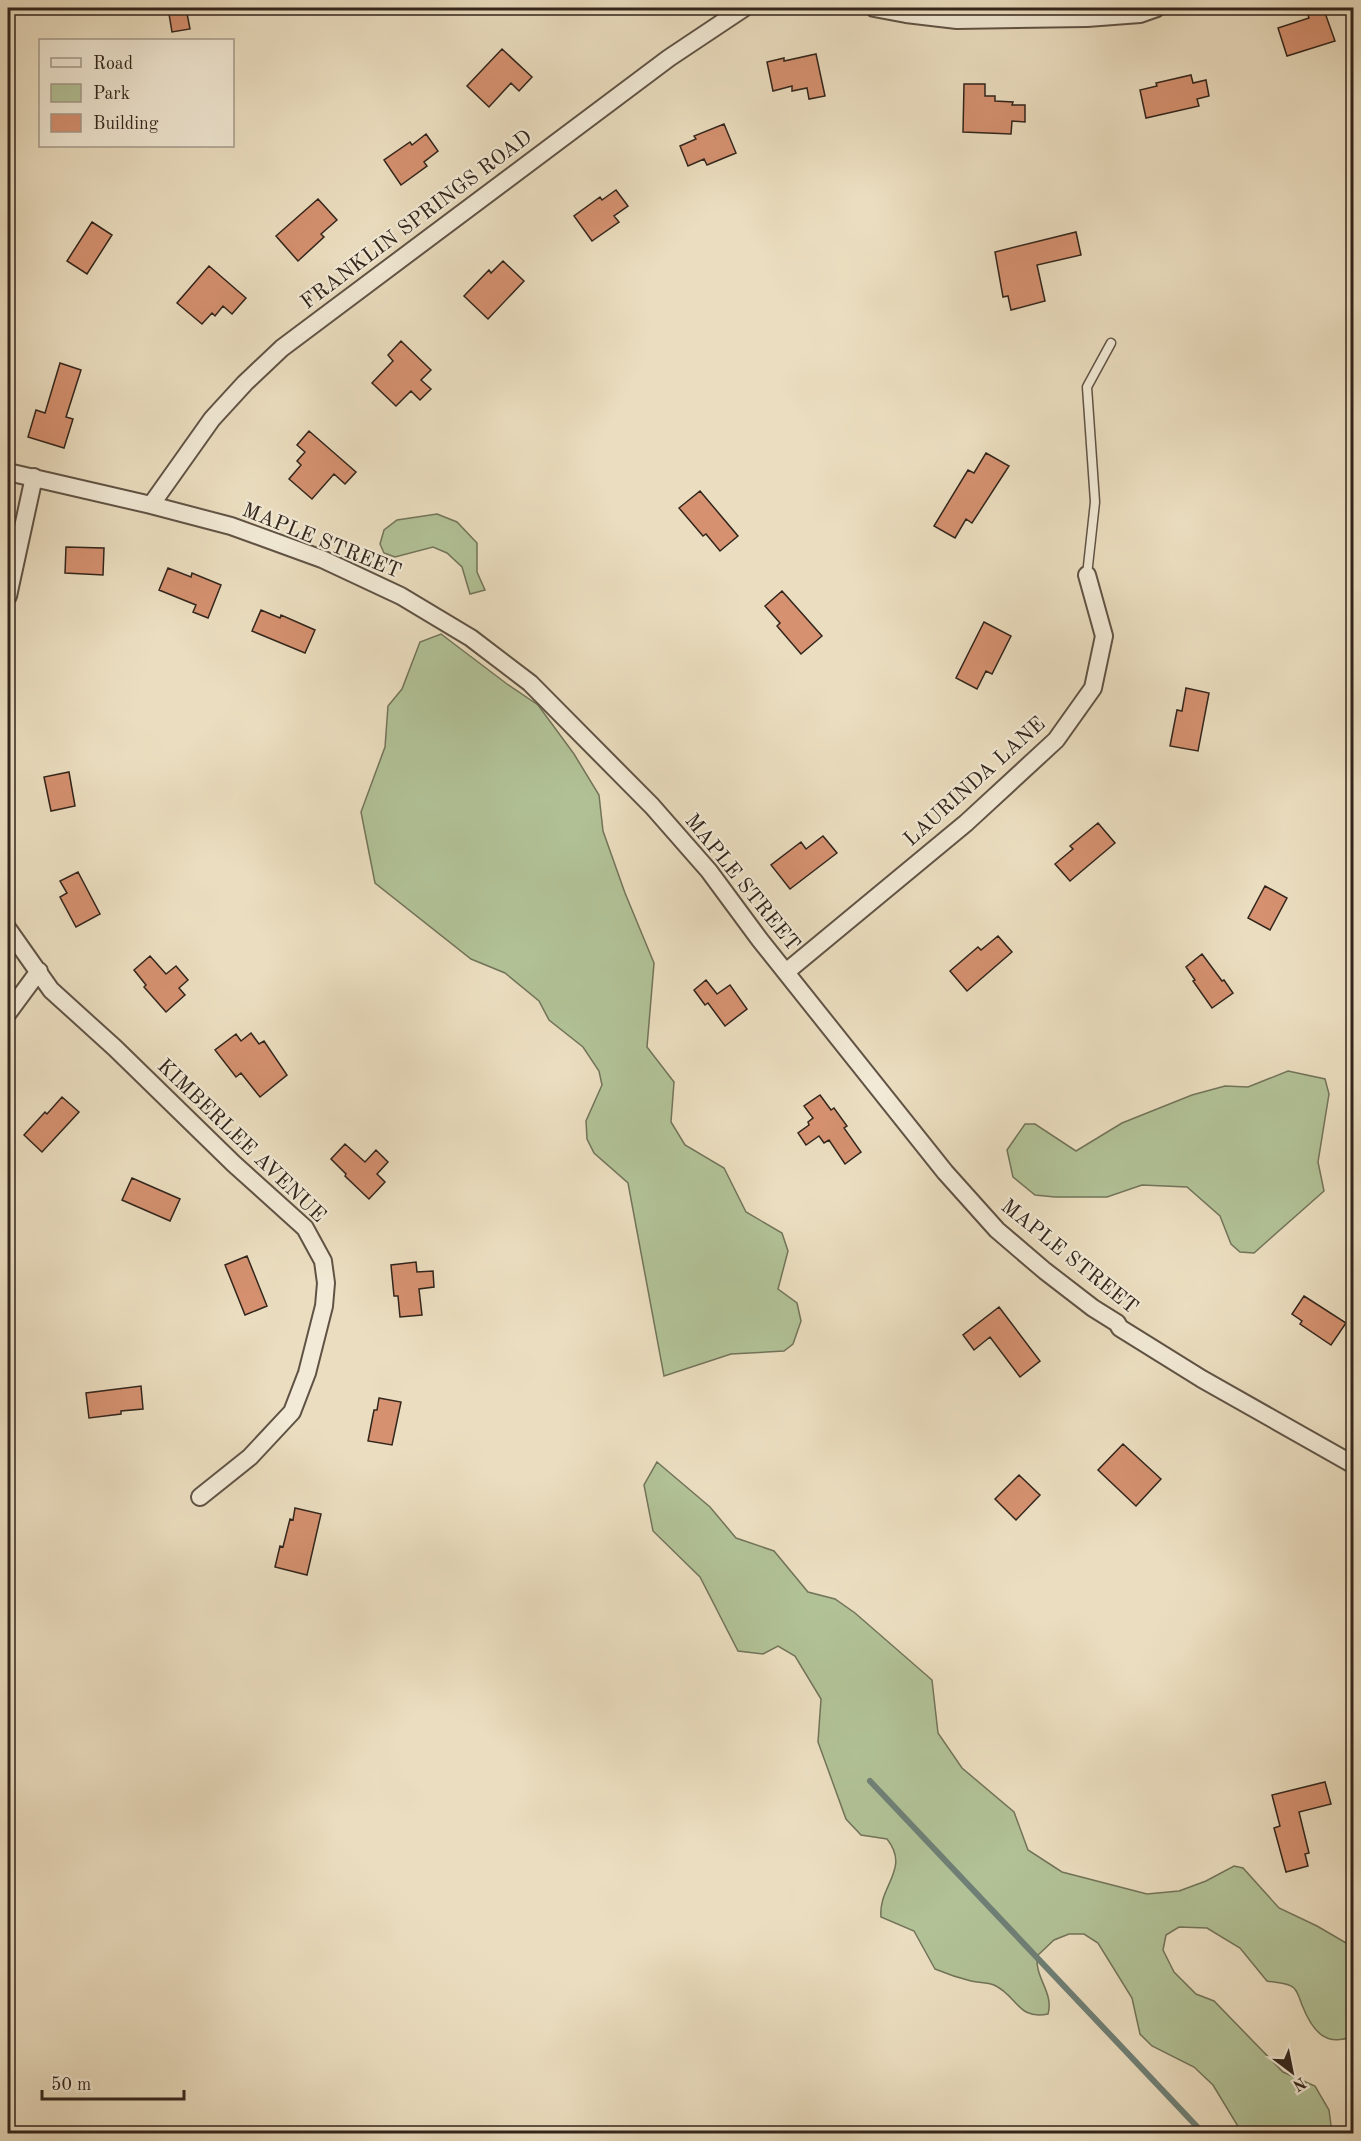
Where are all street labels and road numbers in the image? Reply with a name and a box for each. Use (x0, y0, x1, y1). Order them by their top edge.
street label: FRANKLIN SPRINGS ROAD (297, 127, 536, 314)
street label: MAPLE STREET (239, 500, 404, 583)
street label: LAURINDA LANE (900, 713, 1050, 851)
street label: MAPLE STREET (680, 811, 803, 955)
street label: KIMBERLEE AVENUE (153, 1055, 329, 1227)
street label: MAPLE STREET (997, 1196, 1141, 1319)

